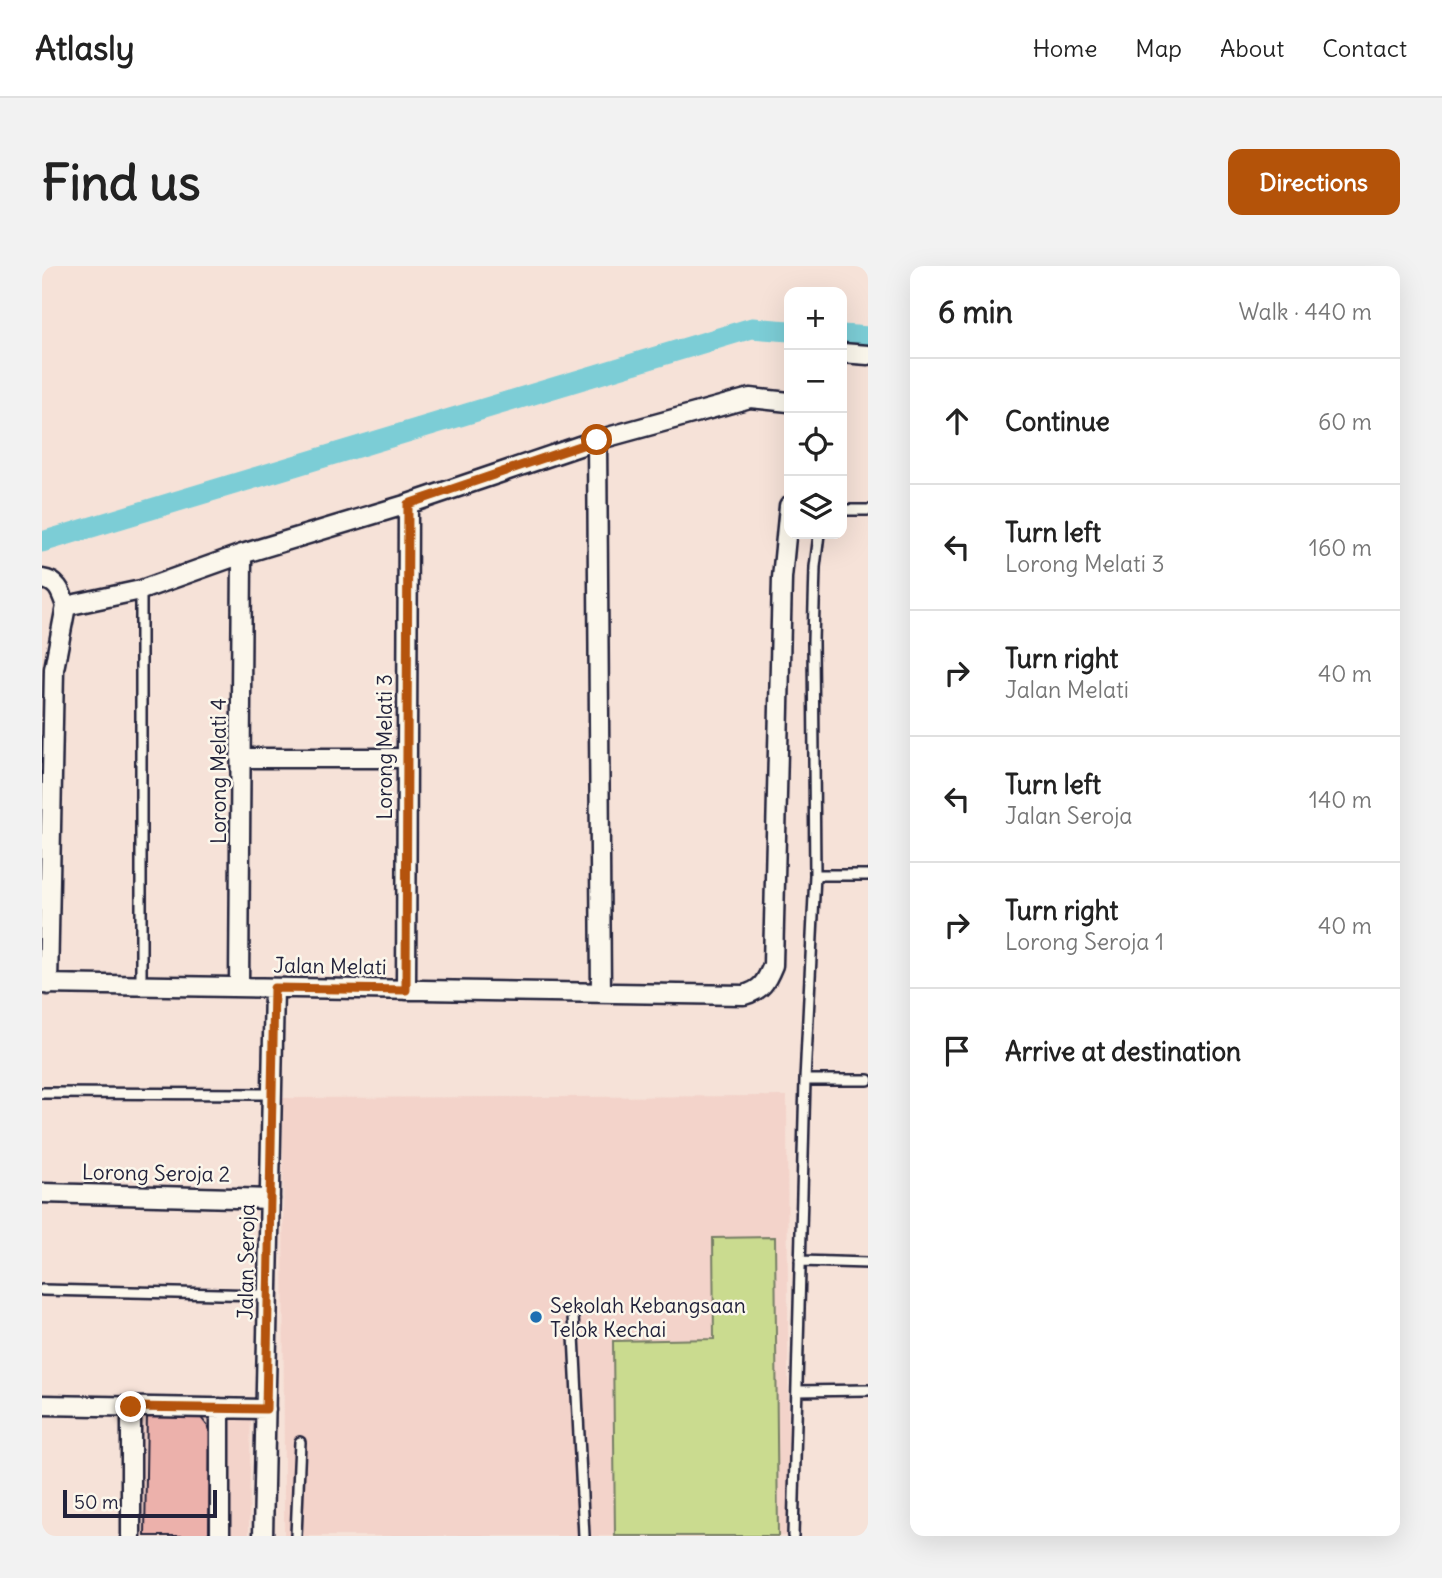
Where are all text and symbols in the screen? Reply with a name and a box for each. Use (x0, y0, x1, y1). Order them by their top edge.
text: Atlasly (35, 27, 134, 69)
text: Home (1033, 33, 1097, 63)
text: Map (1135, 33, 1182, 63)
text: About (1220, 33, 1284, 63)
text: Contact (1322, 33, 1407, 63)
button: Directions (1228, 149, 1400, 215)
text: Find us (42, 152, 200, 213)
map controls (784, 287, 847, 539)
button: + (784, 287, 847, 350)
text: 6 min (938, 293, 1013, 331)
text: Walk · 440 m (1238, 297, 1372, 326)
button: − (784, 350, 847, 413)
icon: ahead (938, 402, 976, 440)
text: Continue (1005, 405, 1110, 438)
text: 60 m (1318, 407, 1372, 436)
button: locate (784, 413, 847, 476)
route start (581, 424, 612, 455)
button: layers (784, 476, 847, 539)
text: Turn left (1005, 516, 1101, 549)
icon: left (938, 528, 976, 566)
text: 160 m (1309, 533, 1372, 562)
text: Lorong Melati 3 (1005, 549, 1165, 578)
text: Turn right (1005, 642, 1118, 675)
icon: right (938, 654, 976, 692)
text: 40 m (1318, 659, 1372, 688)
street label: Lorong Melati 3 (371, 674, 398, 820)
text: Jalan Melati (1005, 675, 1129, 704)
street label: Lorong Melati 4 (205, 698, 232, 844)
text: Turn left (1005, 768, 1101, 801)
icon: left (938, 780, 976, 818)
text: 140 m (1309, 785, 1372, 814)
text: Jalan Seroja (1005, 801, 1132, 830)
text: Turn right (1005, 894, 1118, 927)
icon: right (938, 906, 976, 944)
text: 40 m (1318, 911, 1372, 940)
text: Lorong Seroja 1 (1005, 927, 1164, 956)
street label: Jalan Melati (273, 952, 387, 980)
icon: arrive (938, 1032, 976, 1070)
text: Arrive at destination (1005, 1035, 1241, 1068)
street label: Lorong Seroja 2 (82, 1158, 230, 1188)
street label: Jalan Seroja (231, 1204, 261, 1320)
place label: Sekolah Kebangsaan Telok Kechai (550, 1292, 746, 1343)
marker: Sekolah Kebangsaan Telok Kechai (528, 1309, 544, 1325)
route end (115, 1391, 146, 1422)
scale bar (63, 1487, 217, 1519)
text: 50 m (74, 1490, 119, 1514)

